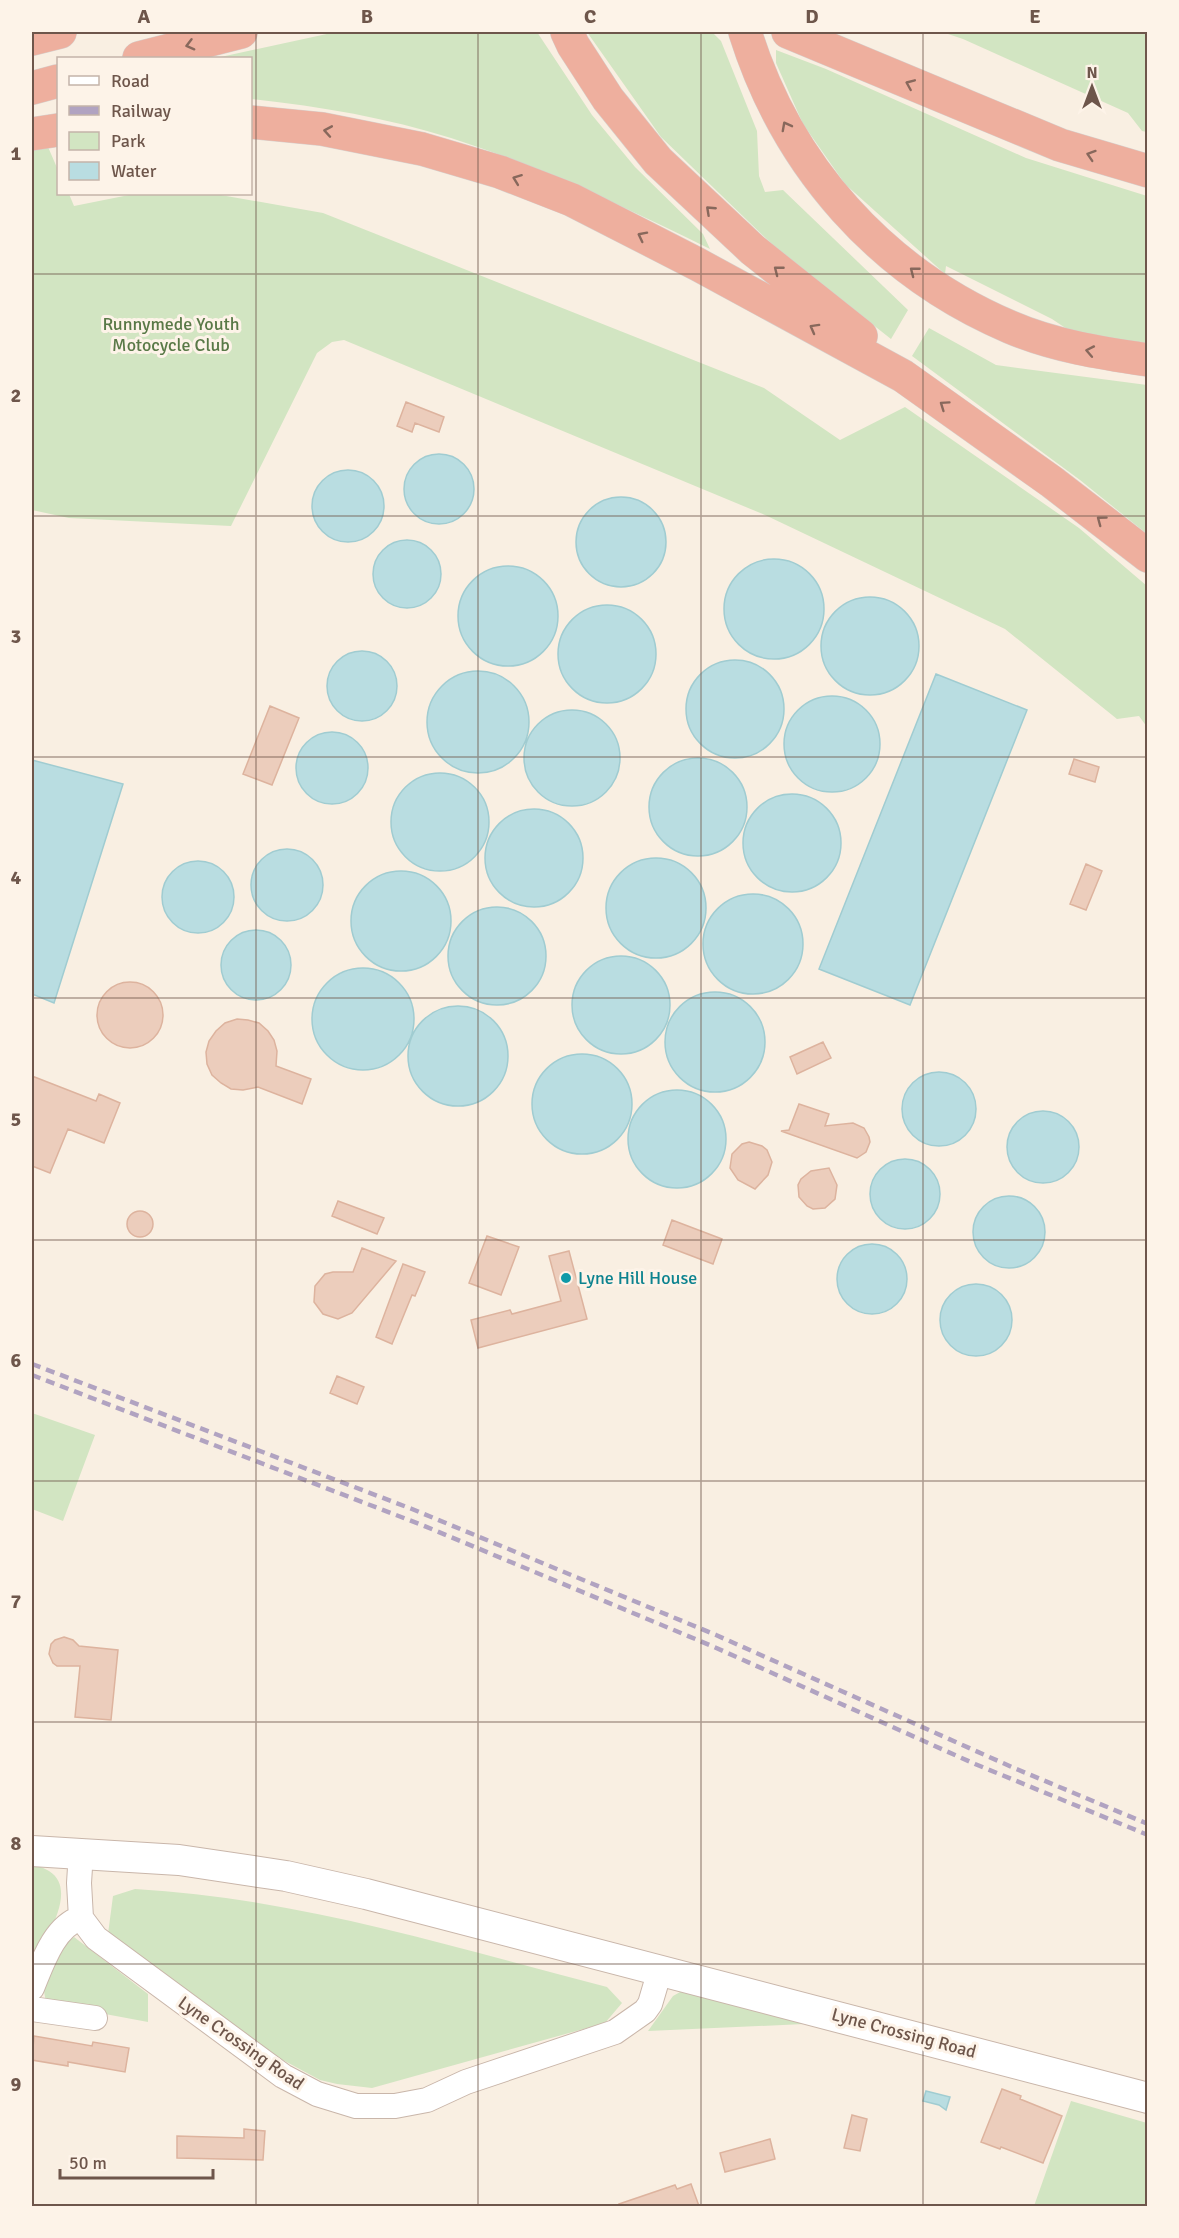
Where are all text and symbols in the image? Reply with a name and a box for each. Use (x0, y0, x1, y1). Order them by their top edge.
text: A (138, 4, 151, 29)
text: B (361, 4, 373, 29)
text: C (584, 4, 596, 29)
text: D (805, 4, 819, 29)
text: E (1029, 4, 1041, 29)
one-way arrow (185, 37, 195, 50)
legend (57, 57, 252, 195)
north arrow (1062, 57, 1122, 117)
text: N (1086, 63, 1098, 83)
text: Road (111, 70, 150, 92)
one-way arrow (905, 79, 916, 91)
text: Railway (111, 100, 172, 122)
one-way arrow (782, 122, 793, 133)
one-way arrow (324, 125, 334, 138)
text: Park (111, 130, 146, 152)
text: 1 (11, 141, 22, 166)
one-way arrow (1086, 150, 1097, 163)
text: Water (111, 160, 157, 182)
one-way arrow (512, 173, 523, 186)
one-way arrow (707, 206, 717, 217)
one-way arrow (638, 231, 649, 243)
one-way arrow (774, 266, 785, 277)
one-way arrow (910, 268, 921, 279)
park label: Runnymede Youth Motocycle Club (102, 313, 240, 356)
one-way arrow (810, 324, 821, 335)
one-way arrow (1085, 345, 1095, 358)
text: 2 (11, 383, 21, 408)
one-way arrow (939, 401, 950, 412)
one-way arrow (1097, 516, 1108, 527)
text: 3 (11, 624, 21, 649)
text: 4 (11, 865, 22, 890)
text: 5 (11, 1107, 21, 1132)
place label: Lyne Hill House (578, 1267, 697, 1289)
marker: Lyne Hill House (559, 1271, 573, 1285)
text: 6 (11, 1348, 22, 1373)
text: 7 (11, 1589, 22, 1614)
text: 8 (11, 1831, 22, 1856)
street label: Lyne Crossing Road (174, 1991, 308, 2095)
street label: Lyne Crossing Road (829, 2003, 979, 2063)
text: 9 (11, 2072, 22, 2097)
scale bar (60, 2142, 213, 2180)
text: 50 m (69, 2152, 107, 2174)

